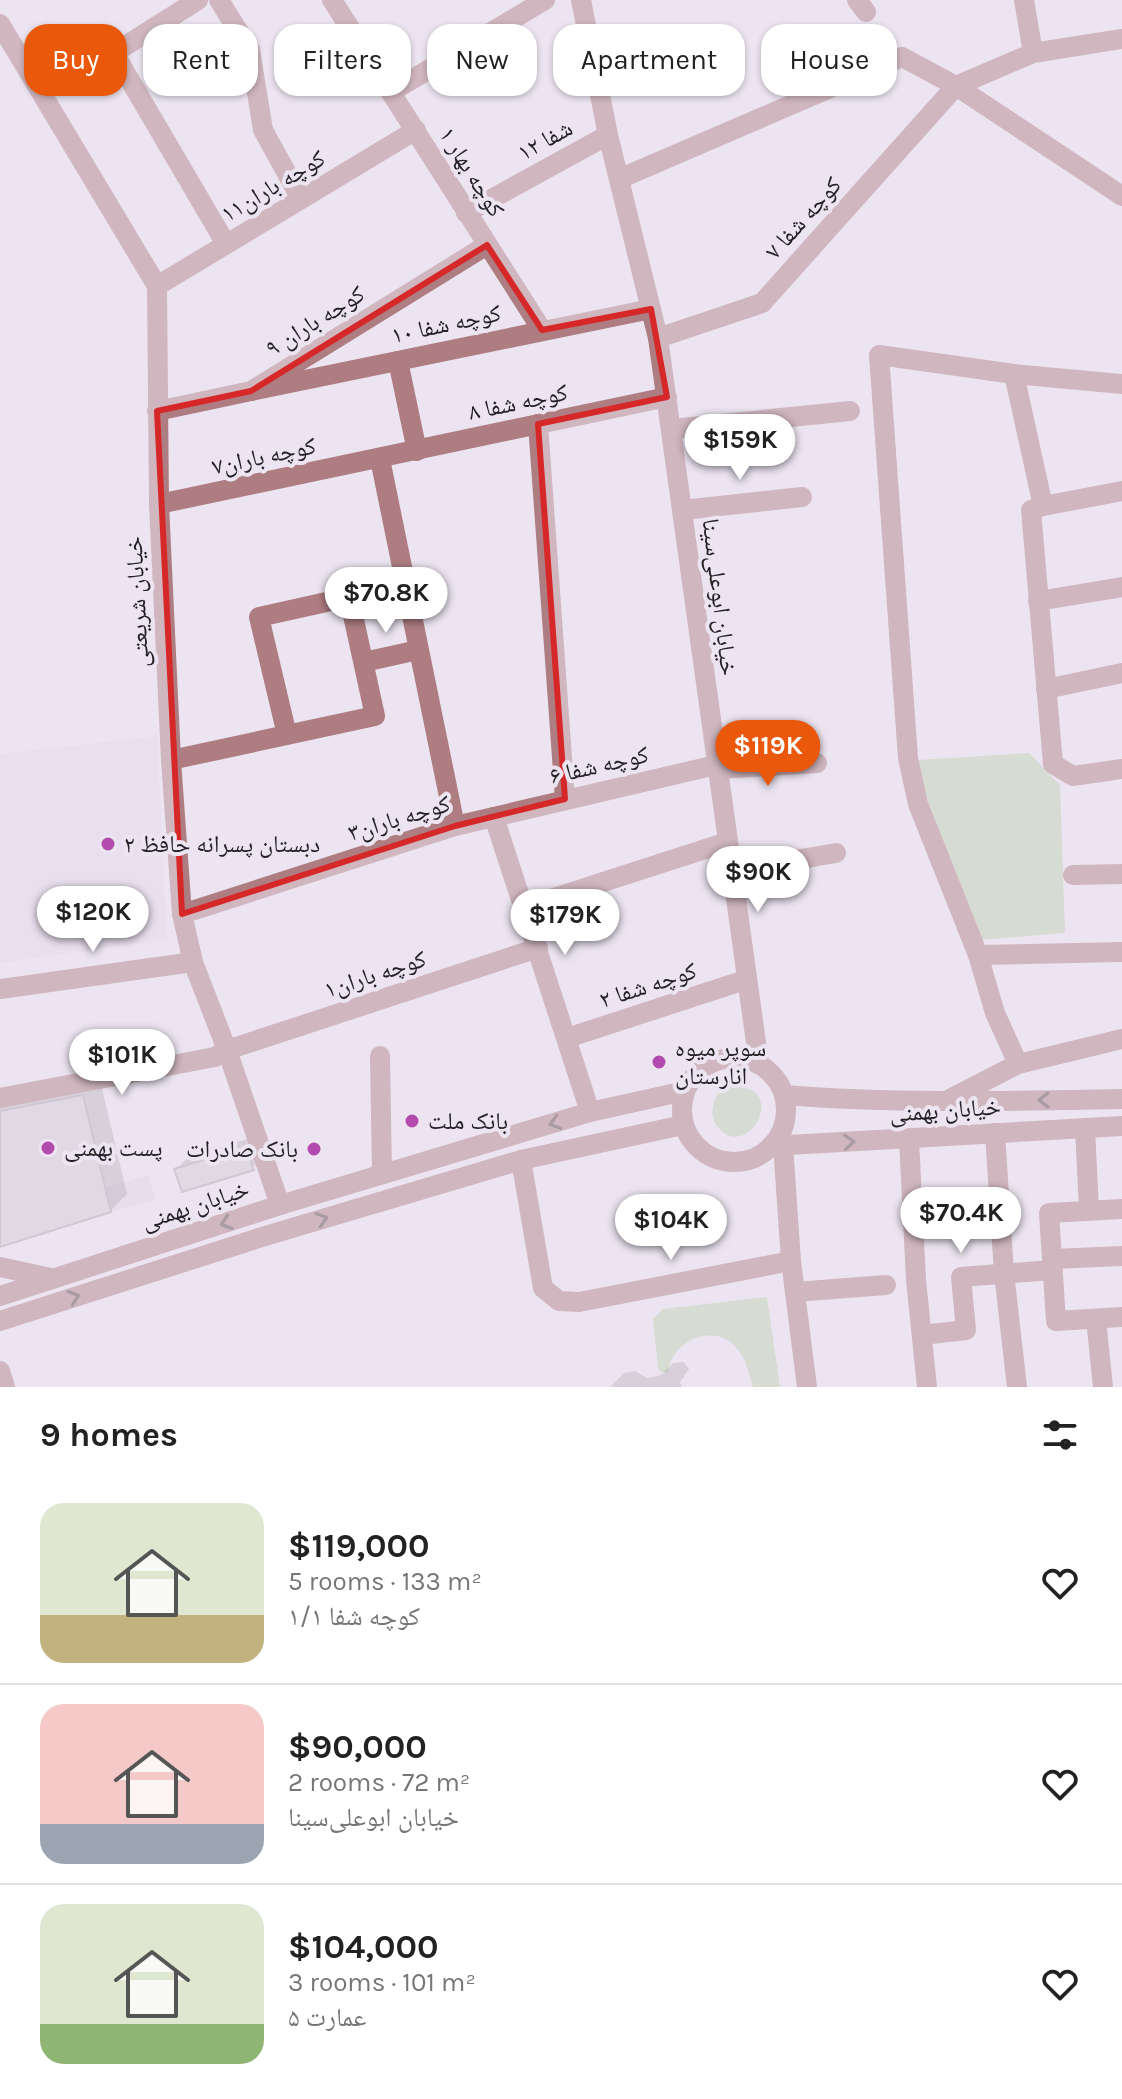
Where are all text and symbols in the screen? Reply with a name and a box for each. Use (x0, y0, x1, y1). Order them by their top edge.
chip: Buy (24, 24, 127, 96)
chip: Rent (143, 24, 258, 96)
chip: Filters (274, 24, 411, 96)
chip: New (427, 24, 537, 96)
chip: Apartment (553, 24, 745, 96)
chip: House (761, 24, 897, 96)
street label: شفا ۱۲ (513, 114, 577, 166)
street label: کوچه بهار ۱ (433, 122, 511, 222)
street label: کوچه باران۱۱ (216, 144, 330, 228)
street label: کوچه شفا ۷ (759, 171, 847, 265)
street label: کوچه باران ۹ (260, 280, 370, 362)
street label: کوچه شفا ۱۰ (389, 299, 503, 349)
street label: کوچه شفا ۸ (466, 378, 570, 426)
pin: $159K (684, 414, 796, 482)
text: $159K (702, 424, 778, 455)
street label: کوچه باران۷ (209, 431, 319, 481)
street label: خیابان ابوعلی‌سینا (696, 517, 744, 677)
street label: خیابان شریعتی (120, 536, 154, 668)
pin: $70.8K (321, 567, 451, 635)
text: $70.8K (343, 577, 429, 608)
pin: $119K (712, 720, 824, 788)
text: $119K (733, 730, 803, 761)
street label: کوچه شفا ۶ (547, 740, 651, 790)
street label: کوچه باران۳ (344, 789, 454, 847)
place label: دبستان پسرانه حافظ ۲ (124, 830, 320, 858)
marker: دبستان پسرانه حافظ ۲ (99, 835, 117, 853)
pin: $90K (711, 846, 805, 914)
text: $90K (724, 856, 792, 887)
pin: $120K (37, 886, 149, 954)
pin: $179K (509, 889, 621, 957)
text: $120K (55, 896, 131, 927)
text: $179K (529, 899, 601, 930)
street label: کوچه باران۱ (321, 944, 430, 1004)
street label: کوچه شفا ۲ (596, 956, 700, 1014)
pin: $101K (66, 1029, 178, 1097)
place label: سوپر میوه انارستان (675, 1034, 766, 1090)
text: $101K (87, 1039, 157, 1070)
marker: سوپر میوه انارستان (650, 1053, 668, 1071)
street label: خیابان بهمنی (888, 1092, 1002, 1128)
one-way arrow (1037, 1092, 1050, 1109)
place label: بانک ملت (428, 1107, 508, 1135)
marker: بانک ملت (403, 1112, 421, 1130)
one-way arrow (548, 1114, 562, 1130)
place label: پست بهمنی (64, 1134, 163, 1162)
one-way arrow (843, 1134, 856, 1151)
place label: بانک صادرات (186, 1135, 298, 1163)
marker: پست بهمنی (39, 1139, 57, 1157)
marker: بانک صادرات (305, 1140, 323, 1158)
street label: خیابان بهمنی (138, 1174, 252, 1236)
pin: $70.4K (896, 1187, 1026, 1255)
pin: $104K (615, 1194, 727, 1262)
text: $70.4K (918, 1197, 1004, 1228)
text: $104K (633, 1204, 709, 1235)
one-way arrow (315, 1212, 328, 1228)
one-way arrow (219, 1213, 233, 1229)
one-way arrow (67, 1290, 80, 1306)
icon: filters (1038, 1413, 1082, 1457)
text: 9 homes (40, 1415, 178, 1455)
text: $119,000 (288, 1526, 430, 1566)
icon: home (104, 1535, 200, 1631)
icon: heart (1038, 1561, 1082, 1605)
text: 5 rooms · 133 m² (288, 1566, 482, 1597)
text: کوچه شفا ۱/۱ (288, 1601, 420, 1632)
text: $90,000 (288, 1727, 427, 1767)
icon: home (104, 1736, 200, 1832)
icon: heart (1038, 1762, 1082, 1806)
text: 2 rooms · 72 m² (288, 1767, 470, 1798)
text: خیابان ابوعلی‌سینا (288, 1802, 459, 1833)
text: $104,000 (288, 1927, 438, 1967)
icon: home (104, 1936, 200, 2032)
icon: heart (1038, 1962, 1082, 2006)
text: 3 rooms · 101 m² (288, 1967, 476, 1998)
text: عمارت ۵ (288, 2002, 366, 2033)

